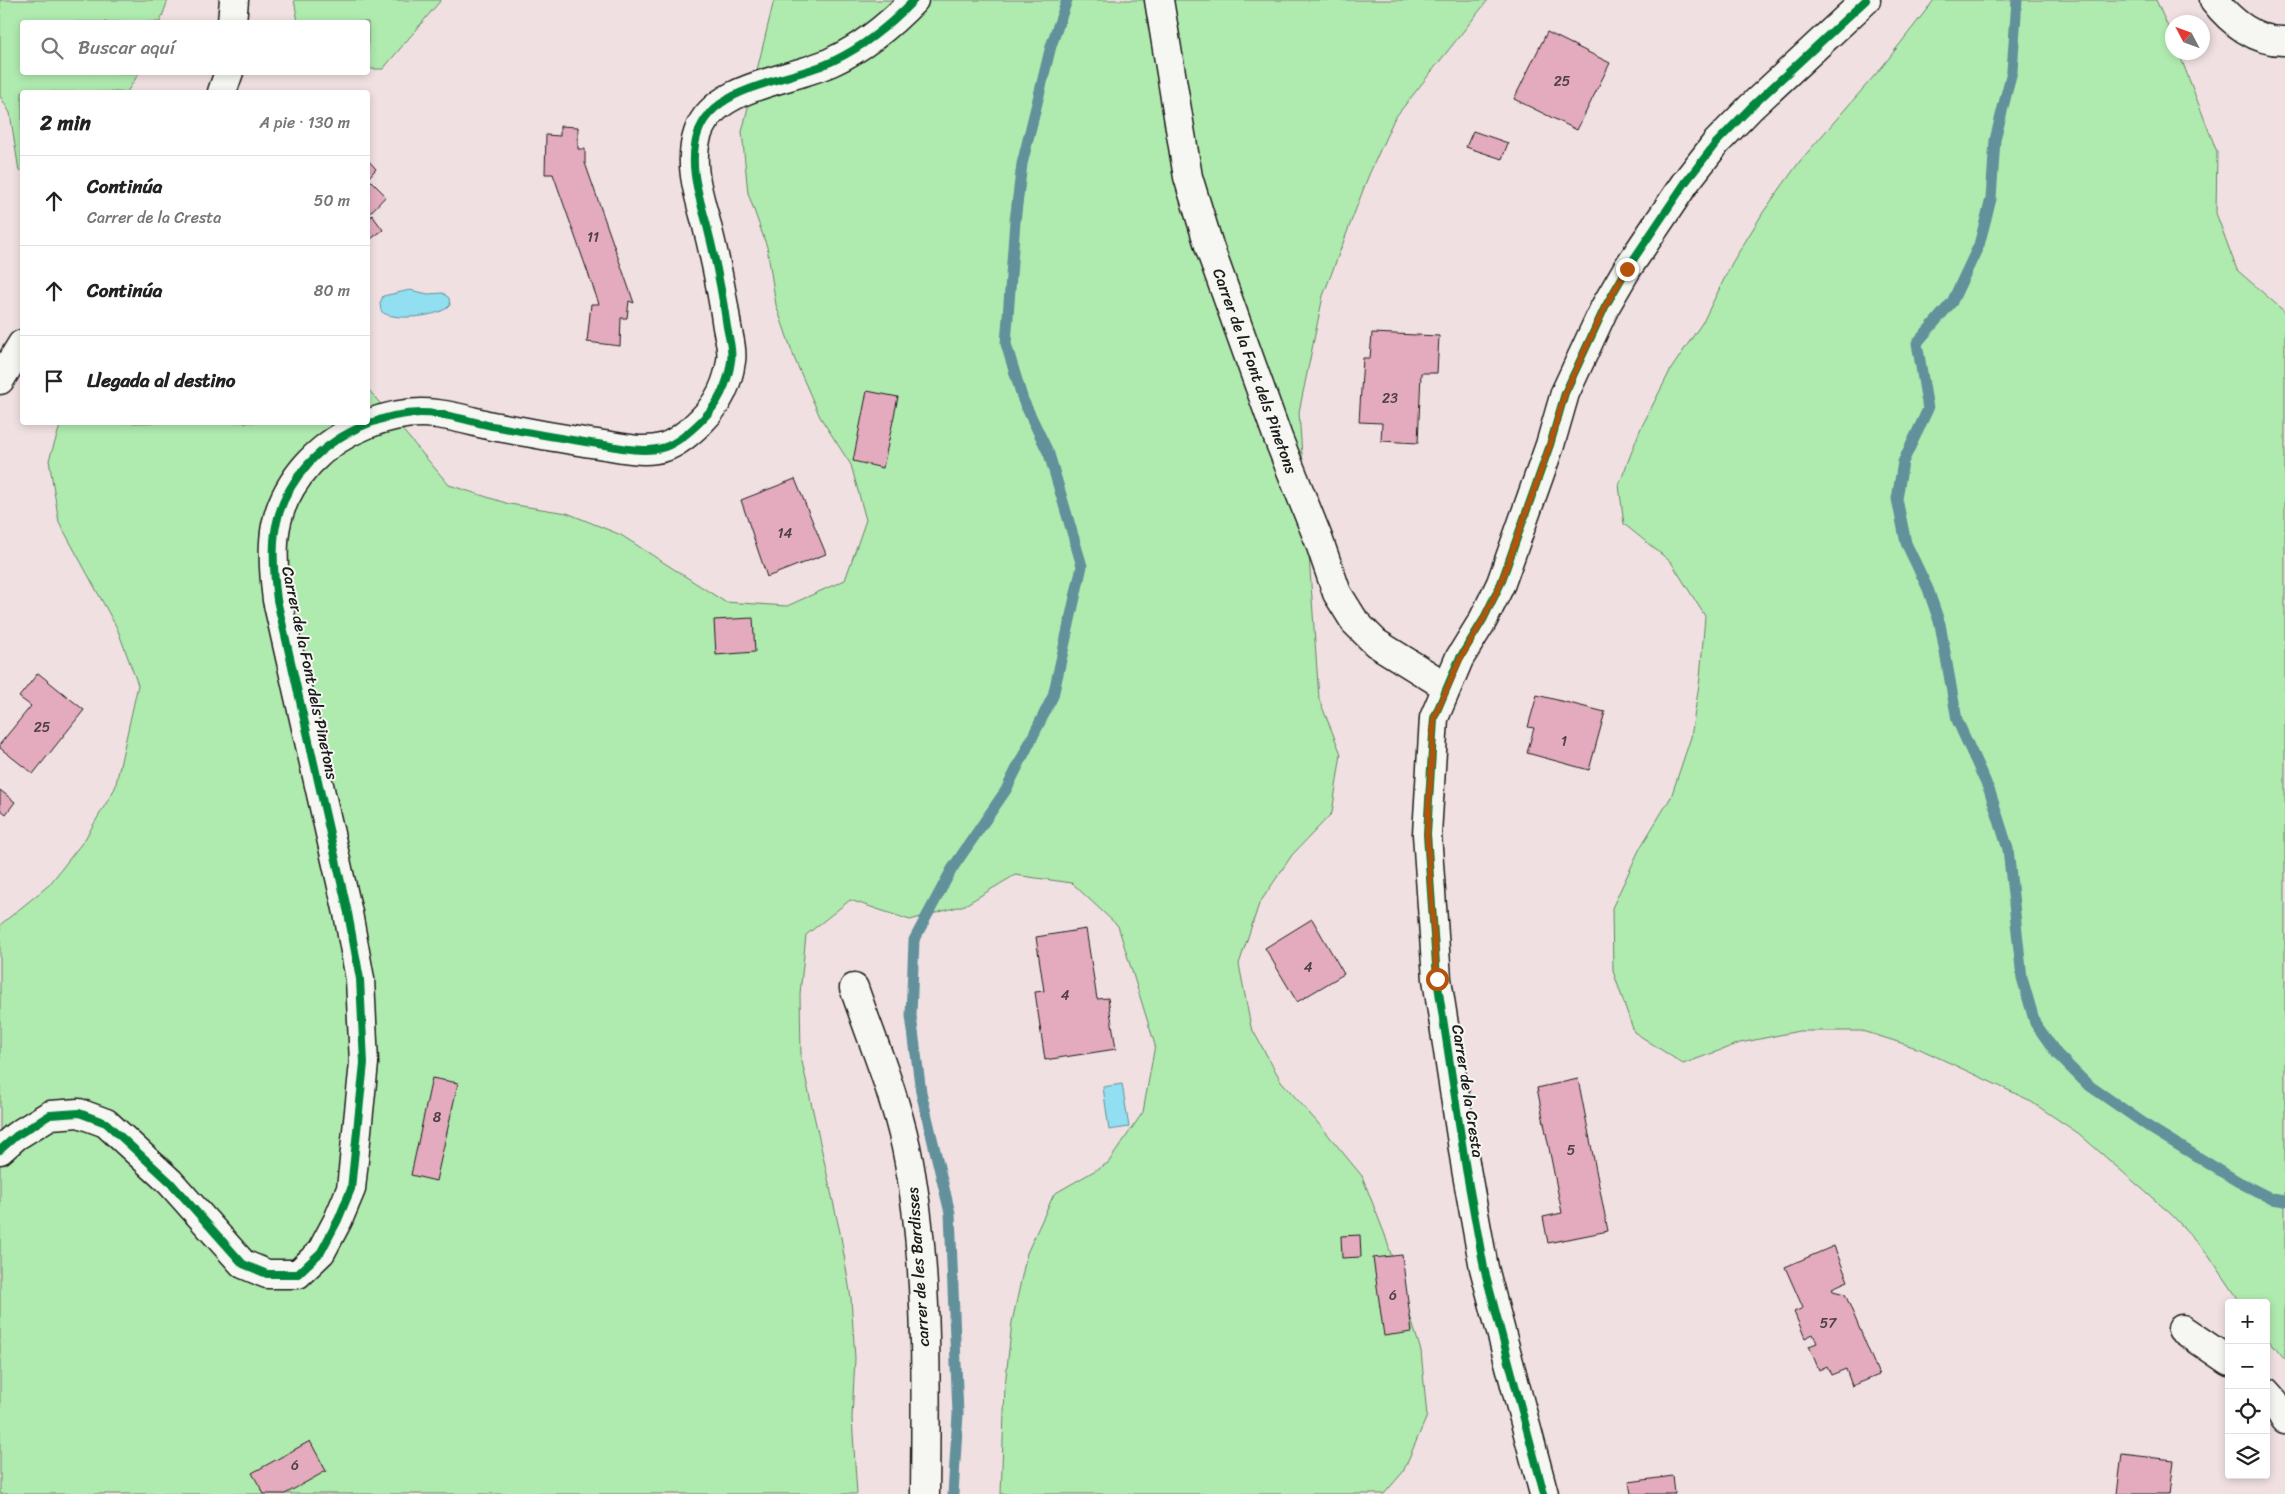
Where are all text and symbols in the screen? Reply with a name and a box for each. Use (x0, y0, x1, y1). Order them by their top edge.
north arrow (2165, 15, 2210, 60)
search box (20, 20, 370, 75)
text: Buscar aquí (78, 31, 175, 64)
icon: search (38, 34, 66, 62)
house number: 25 (1554, 69, 1571, 94)
text: 2 min (40, 104, 91, 142)
text: A pie · 130 m (259, 108, 350, 137)
text: Continúa (87, 170, 162, 203)
text: 50 m (314, 186, 350, 215)
icon: ahead (40, 187, 68, 215)
text: Carrer de la Cresta (87, 203, 221, 232)
house number: 11 (587, 225, 599, 250)
route end (1616, 258, 1639, 281)
street label: Carrer de la Font dels Pinetons (1204, 264, 1306, 479)
text: Continúa (87, 274, 162, 307)
text: 80 m (314, 276, 350, 305)
icon: ahead (40, 277, 68, 305)
text: Llegada al destino (87, 364, 236, 397)
icon: arrive (40, 367, 68, 395)
house number: 23 (1382, 386, 1398, 411)
house number: 14 (778, 521, 793, 546)
street label: Carrer de la Font dels Pinetons (273, 564, 347, 783)
house number: 25 (34, 715, 51, 740)
house number: 1 (1561, 729, 1567, 754)
house number: 4 (1304, 955, 1313, 980)
route start (1426, 968, 1449, 991)
house number: 4 (1061, 983, 1070, 1008)
street label: Carrer de la Cresta (1443, 1022, 1493, 1160)
house number: 8 (433, 1105, 442, 1130)
house number: 5 (1567, 1138, 1576, 1163)
street label: carrer de les Bardisses (898, 1186, 938, 1348)
house number: 6 (1389, 1283, 1397, 1308)
map controls (2225, 1299, 2270, 1479)
button: + (2225, 1299, 2270, 1344)
house number: 57 (1820, 1311, 1837, 1336)
button: − (2225, 1344, 2270, 1389)
button: locate (2225, 1389, 2270, 1434)
button: layers (2225, 1434, 2270, 1479)
house number: 6 (291, 1453, 299, 1478)

